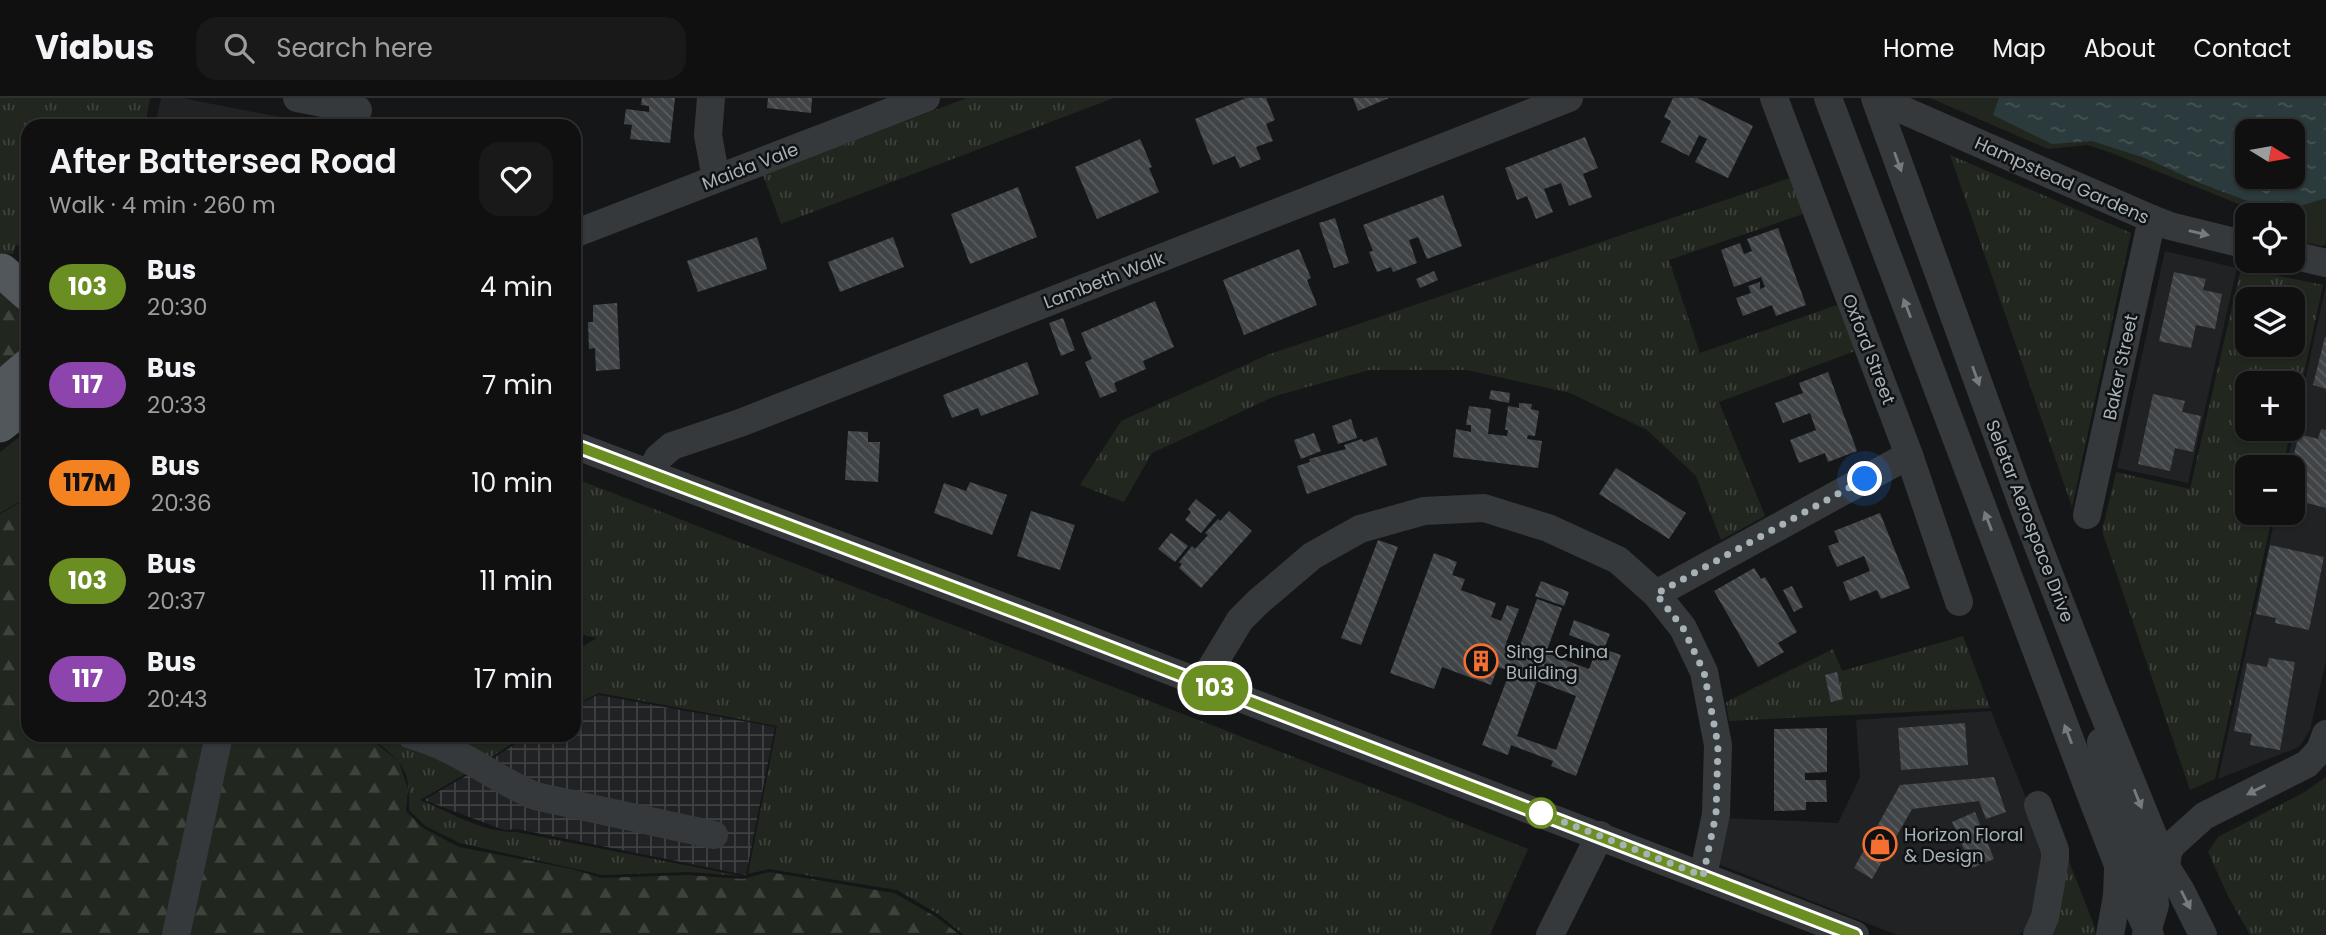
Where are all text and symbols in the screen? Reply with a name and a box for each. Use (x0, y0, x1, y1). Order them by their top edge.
search box (196, 17, 686, 80)
text: Viabus (35, 24, 154, 71)
icon: search (220, 29, 258, 67)
text: Search here (276, 30, 433, 66)
text: Home (1883, 32, 1955, 65)
text: Map (1993, 32, 2046, 65)
text: About (2084, 32, 2155, 65)
text: Contact (2193, 32, 2291, 65)
north arrow (2235, 119, 2305, 189)
map controls (2235, 119, 2305, 525)
street label: Hampstead Gardens (1971, 130, 2153, 230)
street label: Maida Vale (698, 136, 802, 196)
text: After Battersea Road (49, 138, 397, 185)
button: heart (479, 142, 553, 216)
one-way arrow (1893, 152, 1904, 173)
text: Walk · 4 min · 260 m (49, 189, 276, 221)
button: locate (2235, 203, 2305, 273)
one-way arrow (2188, 228, 2210, 239)
street label: Lambeth Walk (1040, 245, 1169, 315)
text: Bus (147, 252, 196, 288)
text: 4 min (480, 269, 553, 305)
text: 103 (68, 270, 107, 303)
button: layers (2235, 287, 2305, 357)
street label: Oxford Street (1836, 290, 1902, 408)
text: 20:30 (147, 291, 208, 323)
one-way arrow (1902, 297, 1913, 318)
street label: Baker Street (2097, 312, 2143, 422)
text: Bus (147, 350, 196, 386)
one-way arrow (1971, 366, 1982, 387)
text: 7 min (482, 367, 553, 403)
text: 117 (72, 368, 103, 401)
button: + (2235, 371, 2305, 441)
text: 20:33 (147, 389, 207, 421)
street label: Seletar Aerospace Drive (1980, 416, 2080, 626)
text: Bus (151, 448, 200, 484)
button: − (2235, 455, 2305, 525)
your location (1847, 461, 1882, 496)
text: 10 min (472, 465, 553, 501)
text: 117M (63, 466, 116, 499)
text: 20:36 (151, 487, 212, 519)
one-way arrow (1982, 510, 1993, 531)
text: Bus (147, 546, 196, 582)
text: 11 min (480, 563, 553, 599)
text: 103 (68, 564, 107, 597)
text: 20:37 (147, 585, 206, 617)
place label: Sing-China Building (1506, 639, 1608, 685)
building icon: Sing-China Building (1462, 642, 1500, 680)
text: Bus (147, 644, 196, 680)
text: 17 min (474, 661, 553, 697)
text: 117 (72, 662, 103, 695)
line badge: 103 (1175, 665, 1255, 711)
text: 103 (1195, 671, 1235, 704)
text: 20:43 (147, 683, 208, 715)
one-way arrow (2062, 723, 2073, 744)
one-way arrow (2246, 784, 2266, 795)
one-way arrow (2133, 789, 2144, 810)
unlabelled marker (1526, 798, 1556, 828)
place label: Horizon Floral & Design (1904, 822, 2023, 868)
shop icon: Horizon Floral & Design (1861, 825, 1899, 863)
one-way arrow (2180, 890, 2191, 910)

